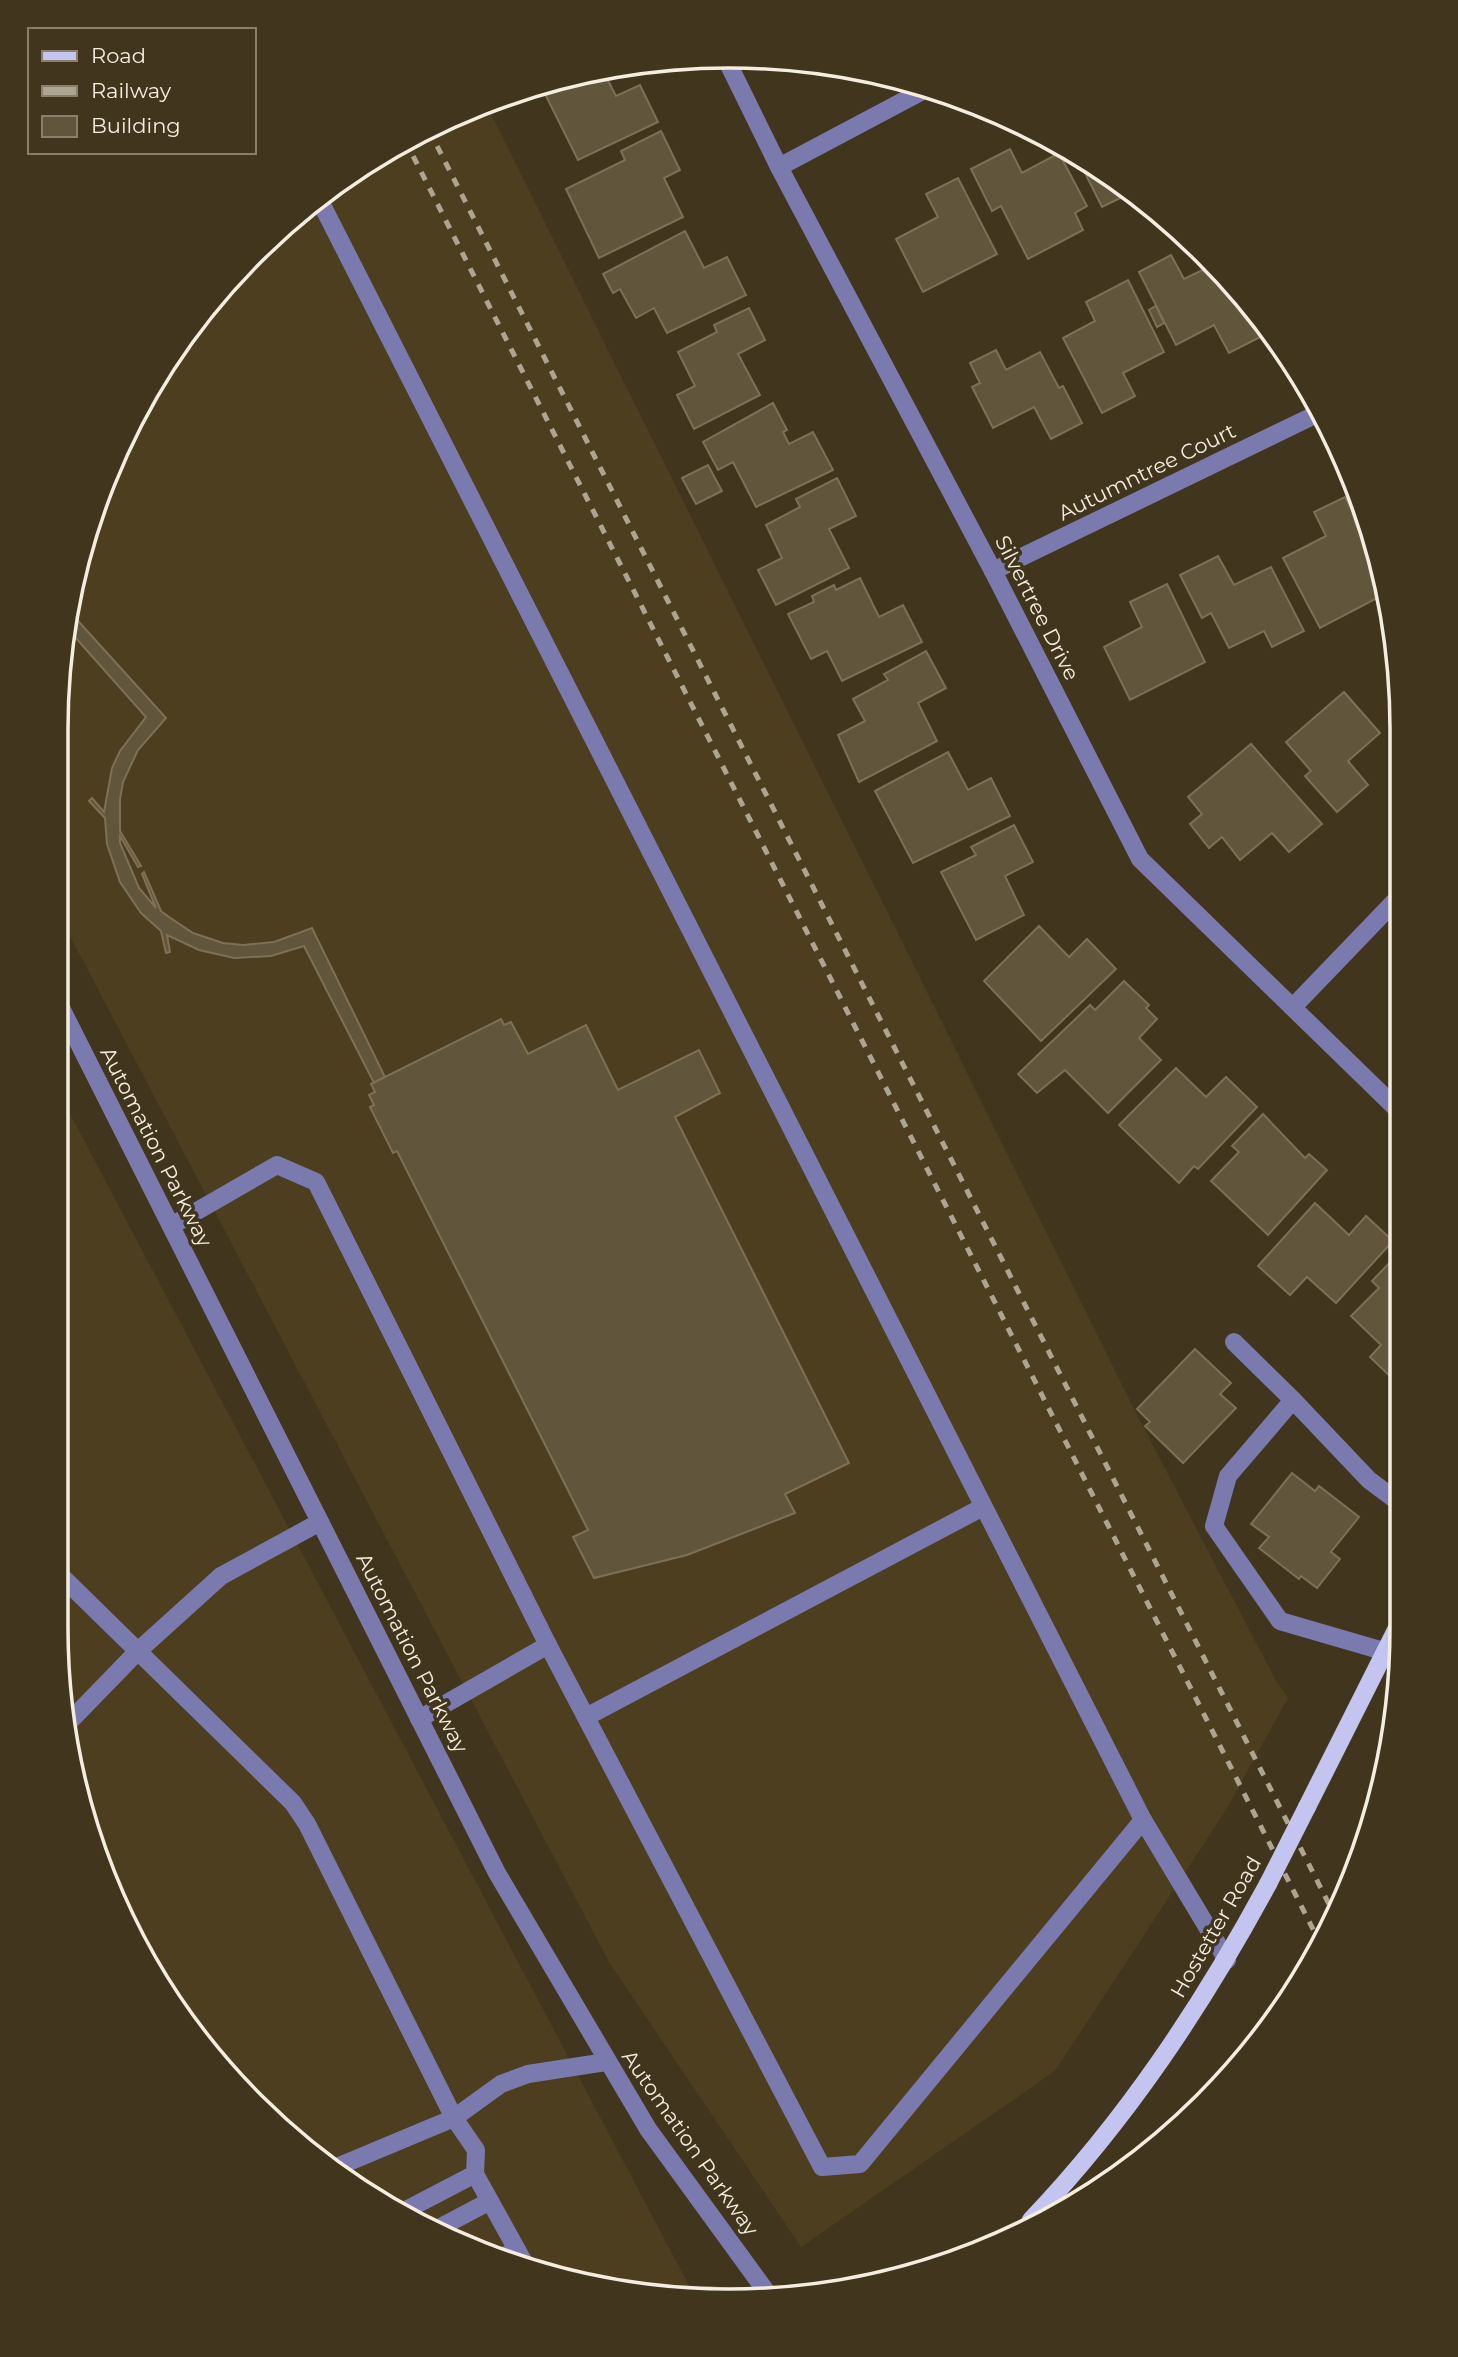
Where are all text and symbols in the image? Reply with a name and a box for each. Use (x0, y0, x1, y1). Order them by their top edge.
legend (28, 28, 256, 154)
text: Road (91, 43, 146, 68)
text: Railway (91, 78, 172, 103)
text: Building (91, 113, 181, 138)
street label: Autumntree Court (1054, 418, 1240, 525)
street label: Silvertree Drive (990, 531, 1085, 684)
street label: Automation Parkway (95, 1043, 218, 1251)
street label: Automation Parkway (351, 1549, 474, 1757)
street label: Hostetter Road (1165, 1852, 1266, 2002)
street label: Automation Parkway (617, 2045, 764, 2241)

